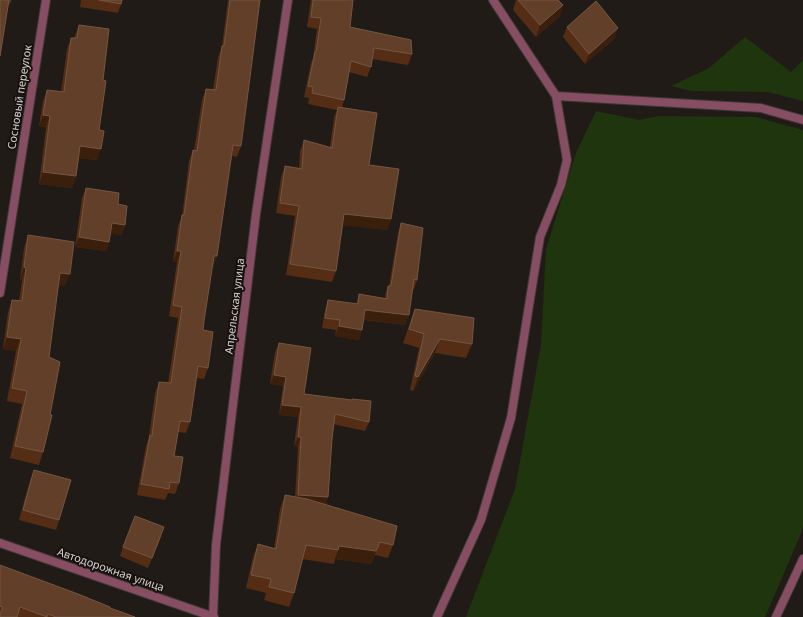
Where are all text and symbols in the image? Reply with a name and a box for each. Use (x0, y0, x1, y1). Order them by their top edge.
street label: Сосновый переулок (3, 44, 35, 150)
street label: Апрельская улица (221, 257, 247, 355)
street label: Автодорожная улица (55, 544, 167, 594)

